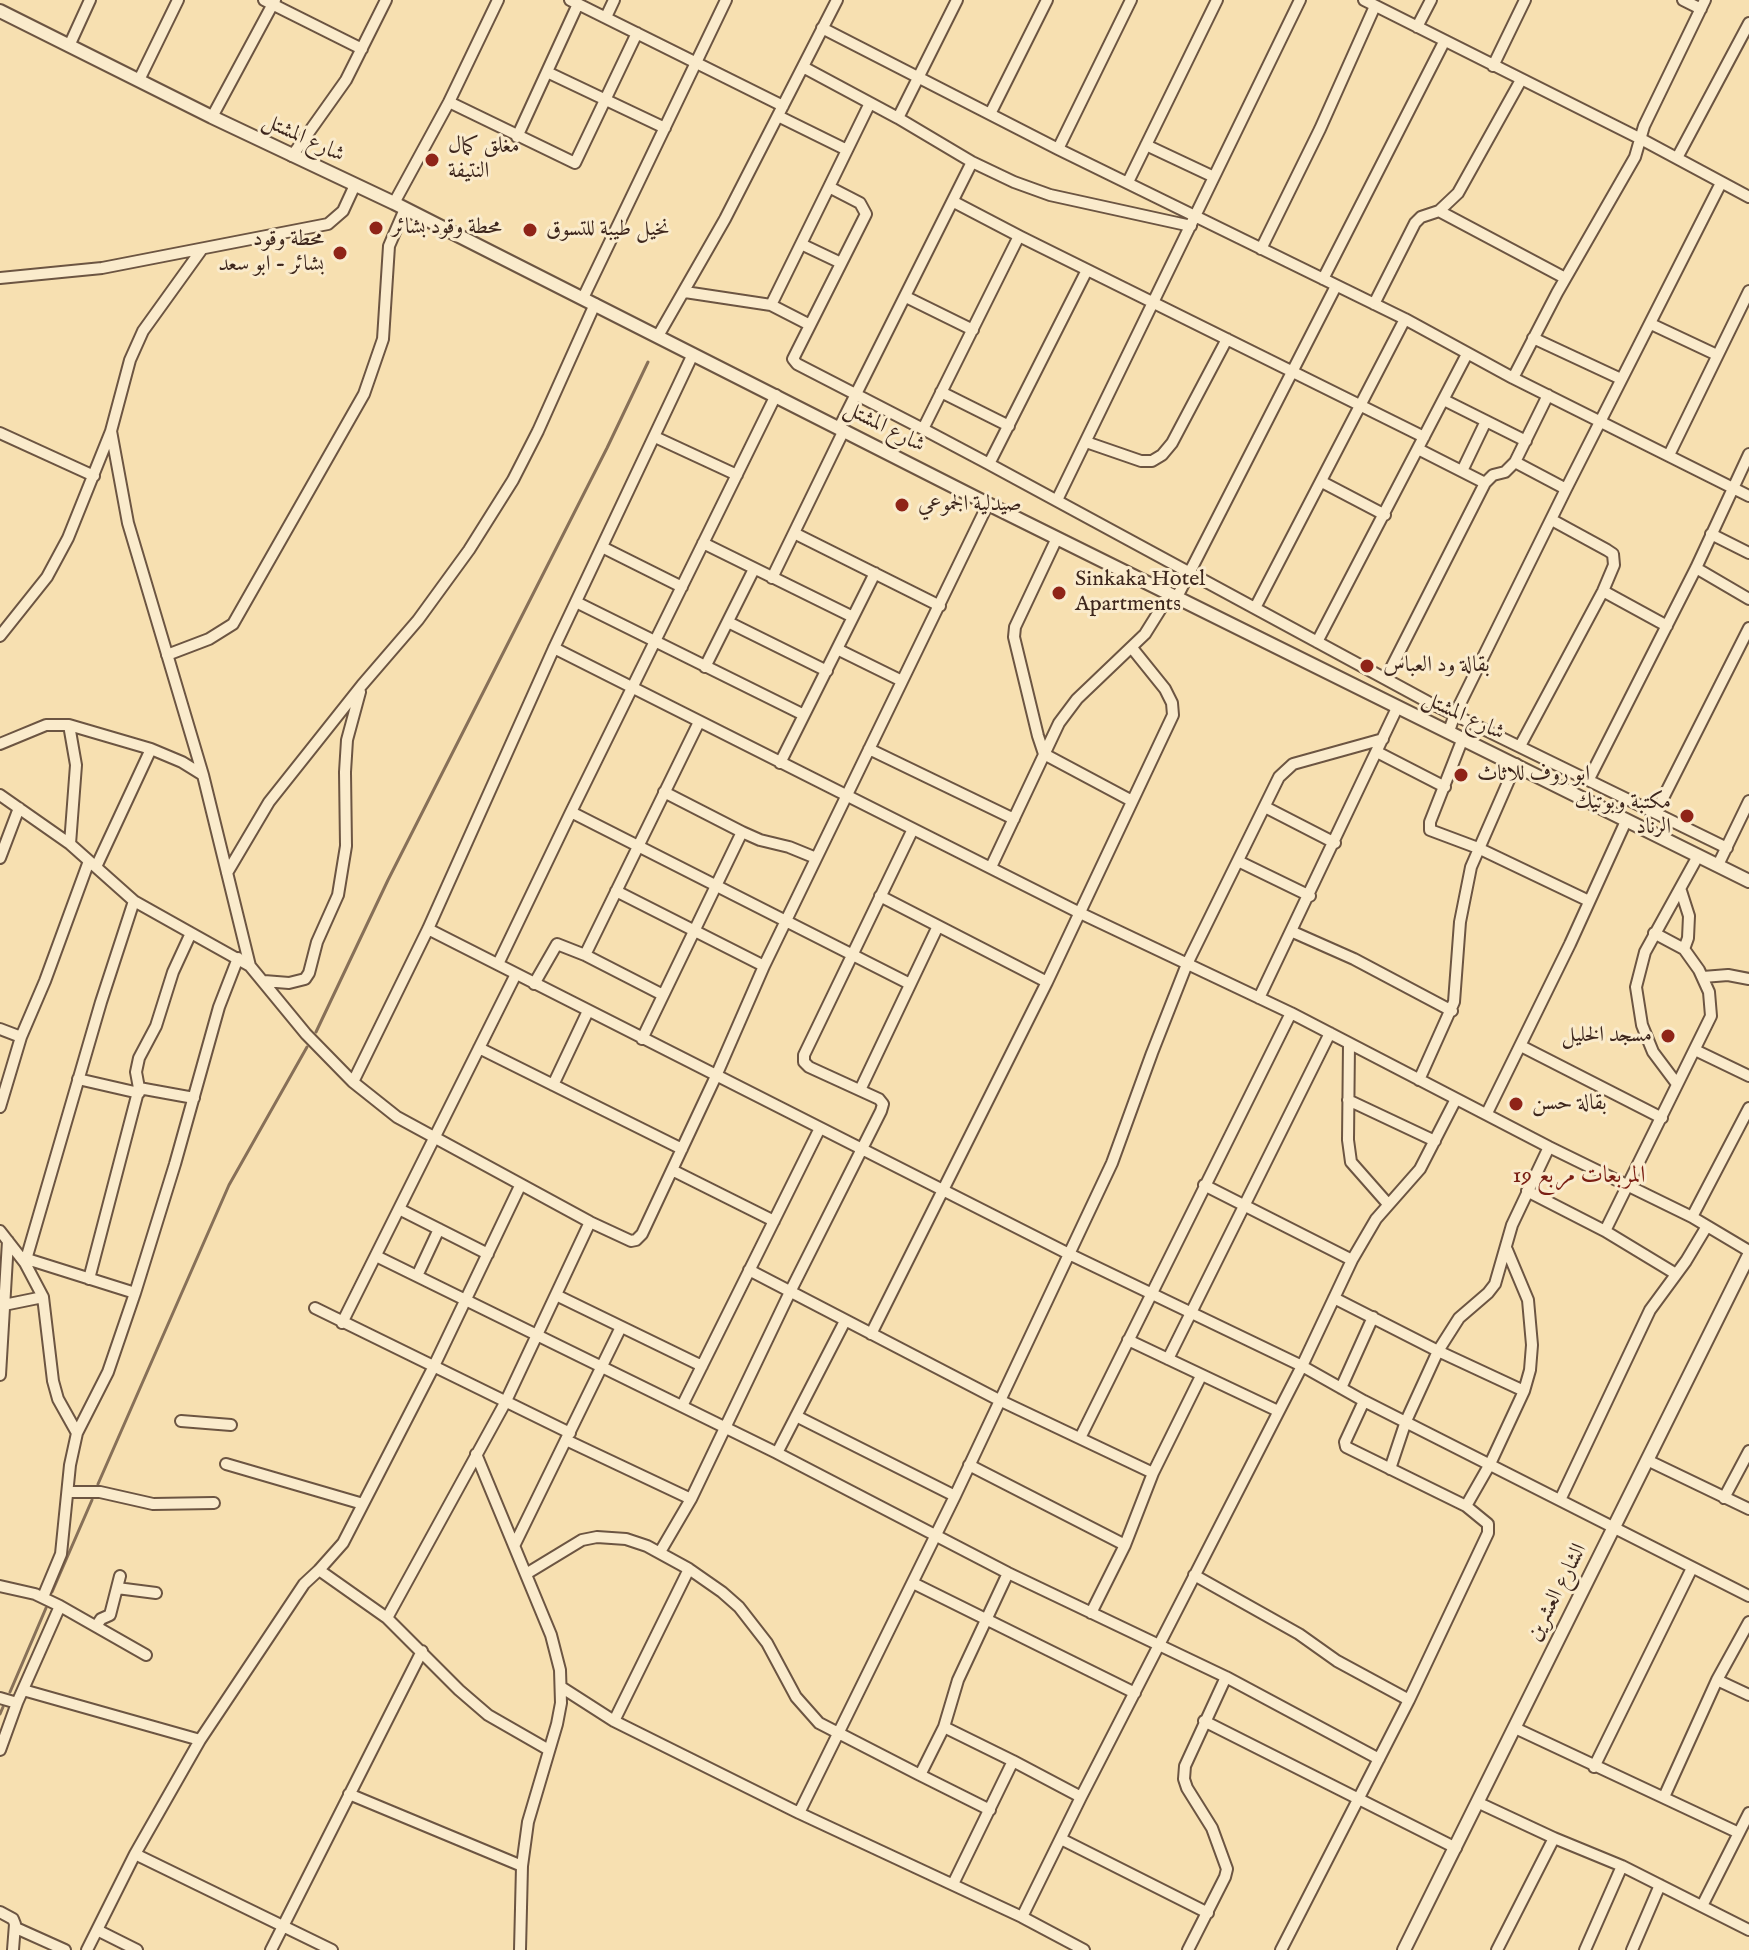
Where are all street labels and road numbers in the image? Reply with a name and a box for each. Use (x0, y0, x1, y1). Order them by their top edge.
street label: شارع المشتل (258, 109, 348, 169)
street label: شارع المشتل (839, 396, 929, 460)
street label: شارع المشتل (1418, 687, 1508, 747)
street label: الشارع العشرين (1522, 1540, 1594, 1646)

